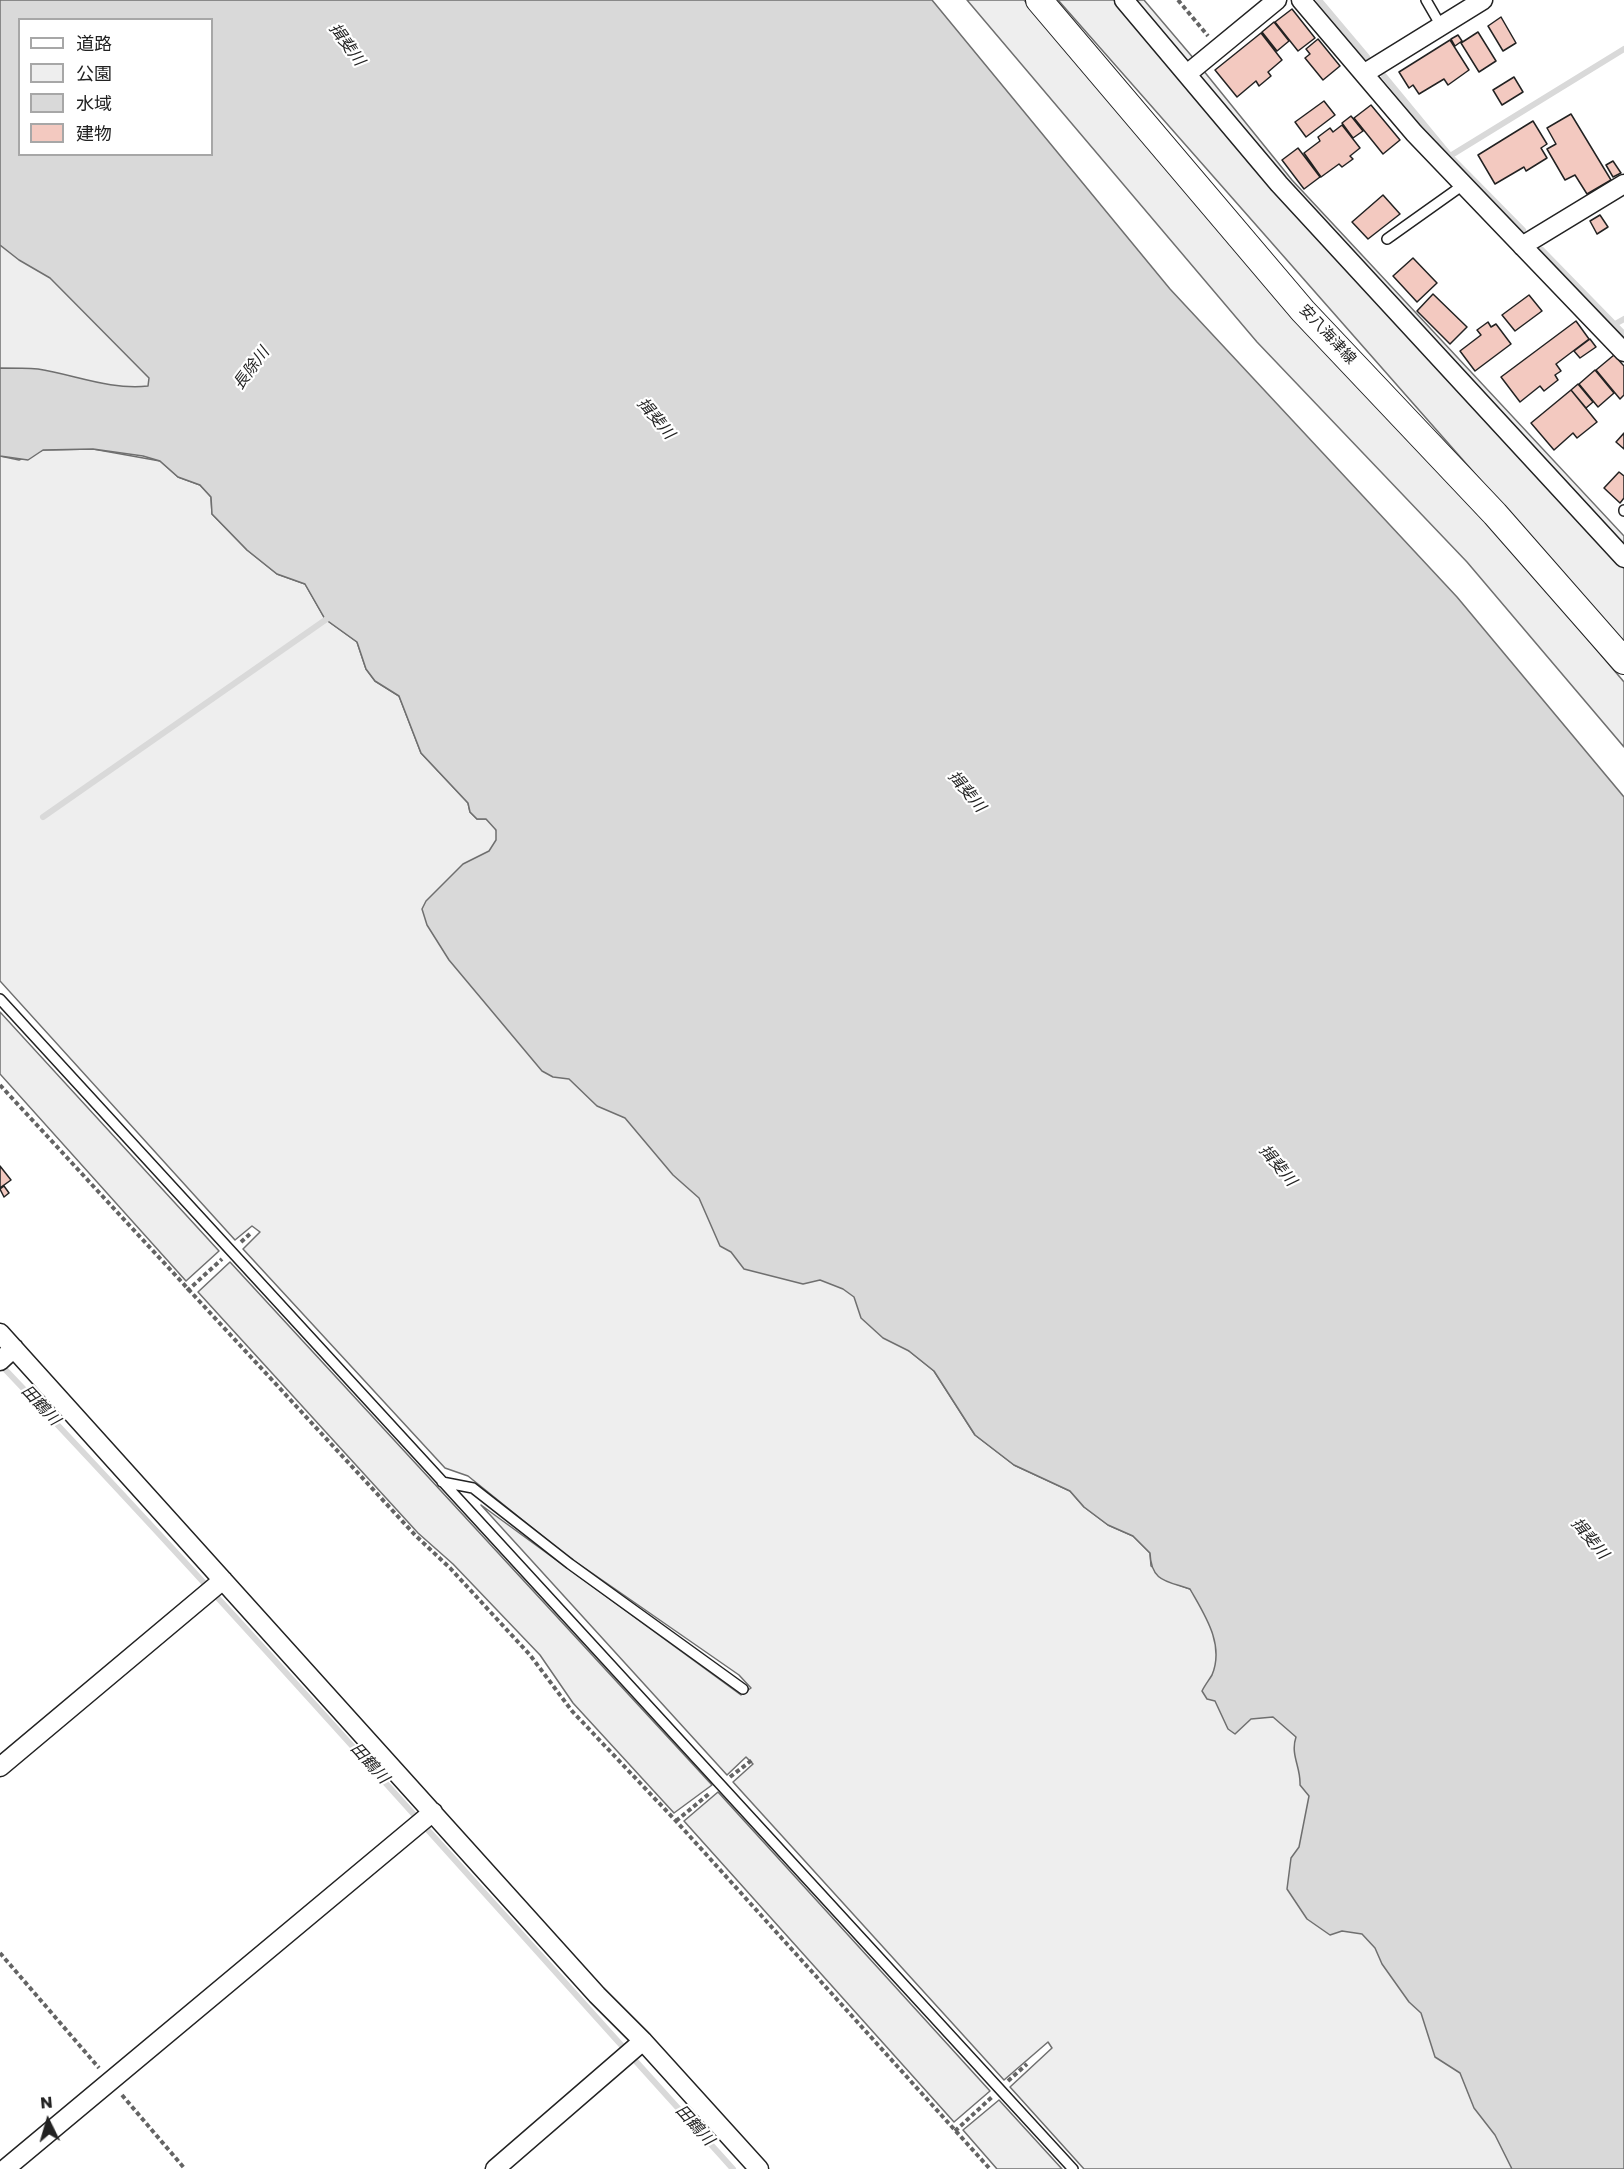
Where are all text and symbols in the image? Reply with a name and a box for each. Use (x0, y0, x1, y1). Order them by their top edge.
legend (18, 18, 213, 156)
water label: 揖斐川 (324, 20, 368, 70)
text: 道路 (76, 31, 112, 56)
text: 公園 (76, 61, 112, 86)
text: 水域 (76, 91, 112, 116)
text: 建物 (76, 121, 112, 146)
street label: 安八海津線 (1295, 301, 1359, 369)
water label: 長除川 (230, 344, 274, 394)
water label: 揖斐川 (632, 394, 678, 444)
water label: 揖斐川 (943, 767, 989, 817)
water label: 揖斐川 (1254, 1141, 1300, 1191)
water label: 田鶴川 (17, 1382, 63, 1430)
water label: 揖斐川 (1566, 1514, 1612, 1564)
water label: 田鶴川 (346, 1740, 392, 1788)
north arrow (18, 2091, 78, 2151)
text: N (39, 2091, 53, 2115)
water label: 田鶴川 (671, 2102, 717, 2150)

